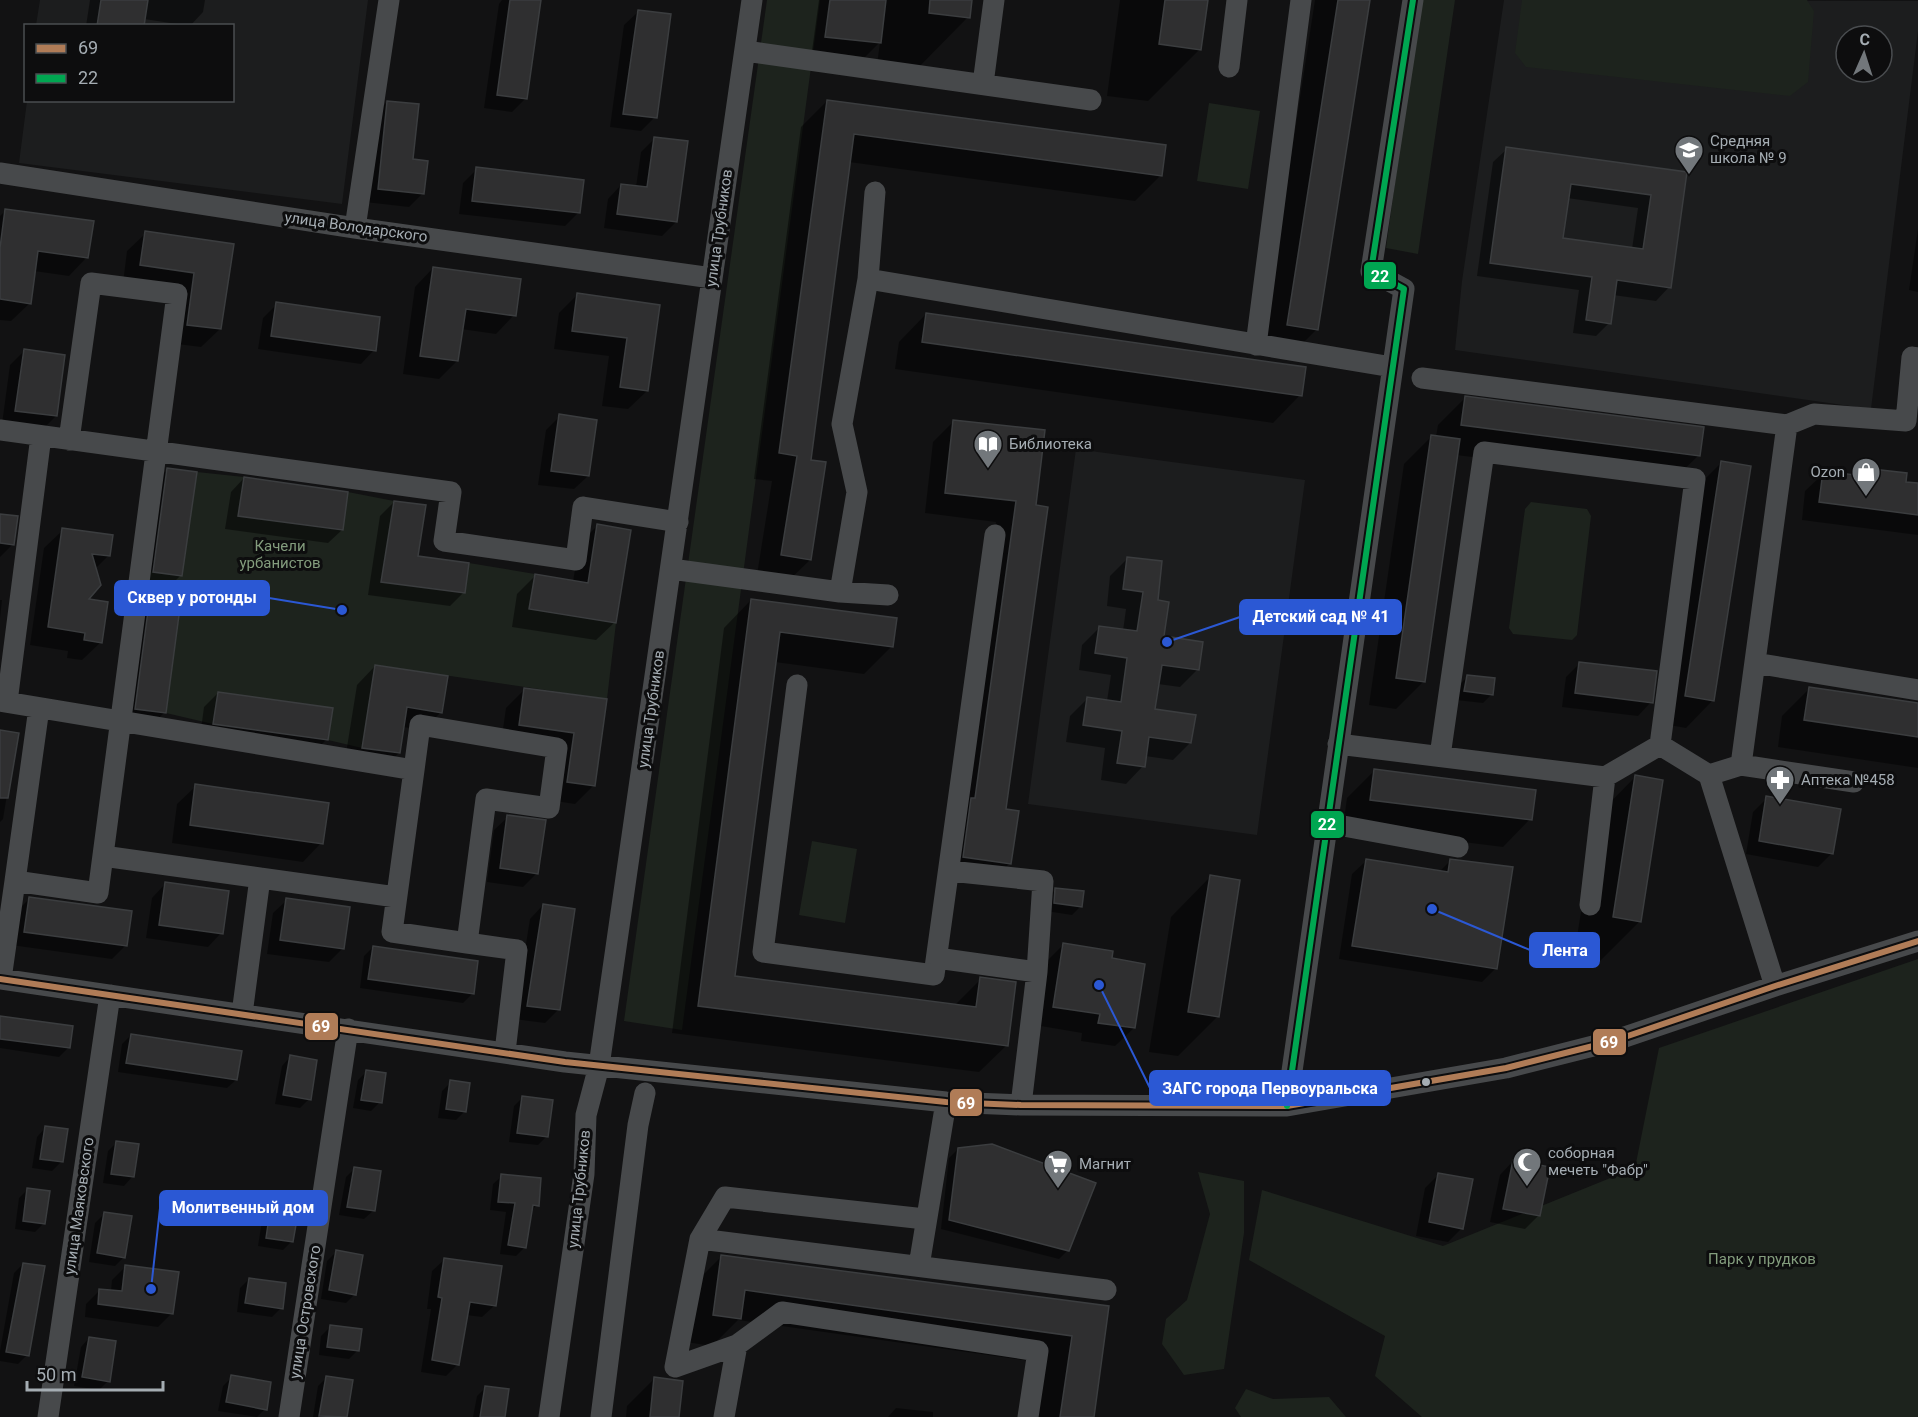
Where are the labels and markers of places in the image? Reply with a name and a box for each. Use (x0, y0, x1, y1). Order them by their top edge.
place label: Средняя школа № 9 (1710, 132, 1787, 167)
school or university icon: Средняя школа № 9 (1673, 134, 1705, 176)
library icon: Библиотека (972, 428, 1004, 470)
place label: Библиотека (1009, 435, 1092, 453)
shop icon: Ozon (1850, 456, 1882, 498)
place label: Ozon (1811, 463, 1845, 481)
callout: Сквер у ротонды (115, 581, 269, 615)
callout: Детский сад № 41 (1240, 600, 1401, 634)
pharmacy icon: Аптека №458 (1764, 764, 1796, 806)
place label: Аптека №458 (1801, 771, 1895, 789)
callout: Лента (1530, 933, 1599, 967)
callout: ЗАГС города Первоуральска (1150, 1071, 1390, 1105)
unlabelled marker (1420, 1076, 1432, 1088)
place label: соборная мечеть "Фабр" (1548, 1144, 1648, 1179)
mosque icon: соборная мечеть "Фабр" (1511, 1146, 1543, 1188)
supermarket icon: Магнит (1042, 1148, 1074, 1190)
place label: Магнит (1079, 1155, 1131, 1173)
callout: Молитвенный дом (160, 1191, 327, 1225)

